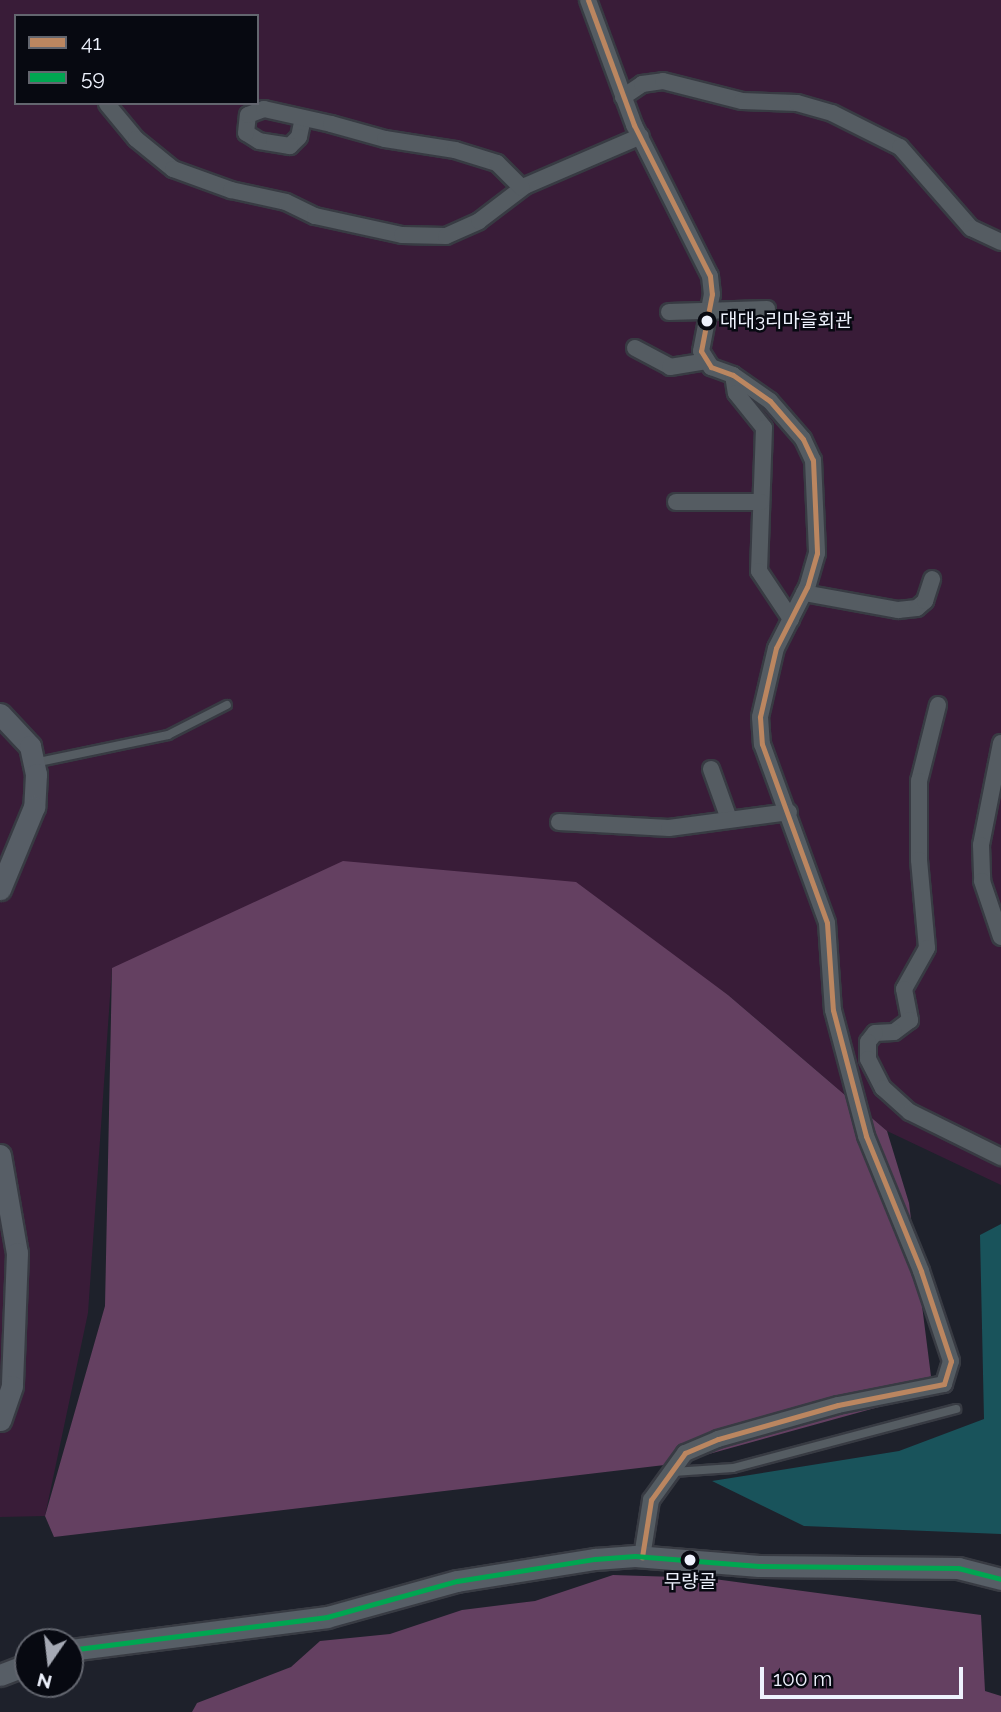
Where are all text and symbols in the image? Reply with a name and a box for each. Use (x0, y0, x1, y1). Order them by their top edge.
legend (14, 14, 259, 105)
text: 41 (81, 30, 101, 55)
text: 59 (81, 65, 105, 90)
place label: 대대3리마을회관 (720, 310, 853, 332)
marker: 대대3리마을회관 (700, 314, 714, 328)
marker: 무량골 (683, 1553, 697, 1567)
place label: 무량골 (664, 1571, 716, 1593)
north arrow (14, 1628, 84, 1698)
scale bar (763, 1652, 966, 1696)
text: 100 m (773, 1666, 832, 1691)
text: N (35, 1669, 54, 1694)

